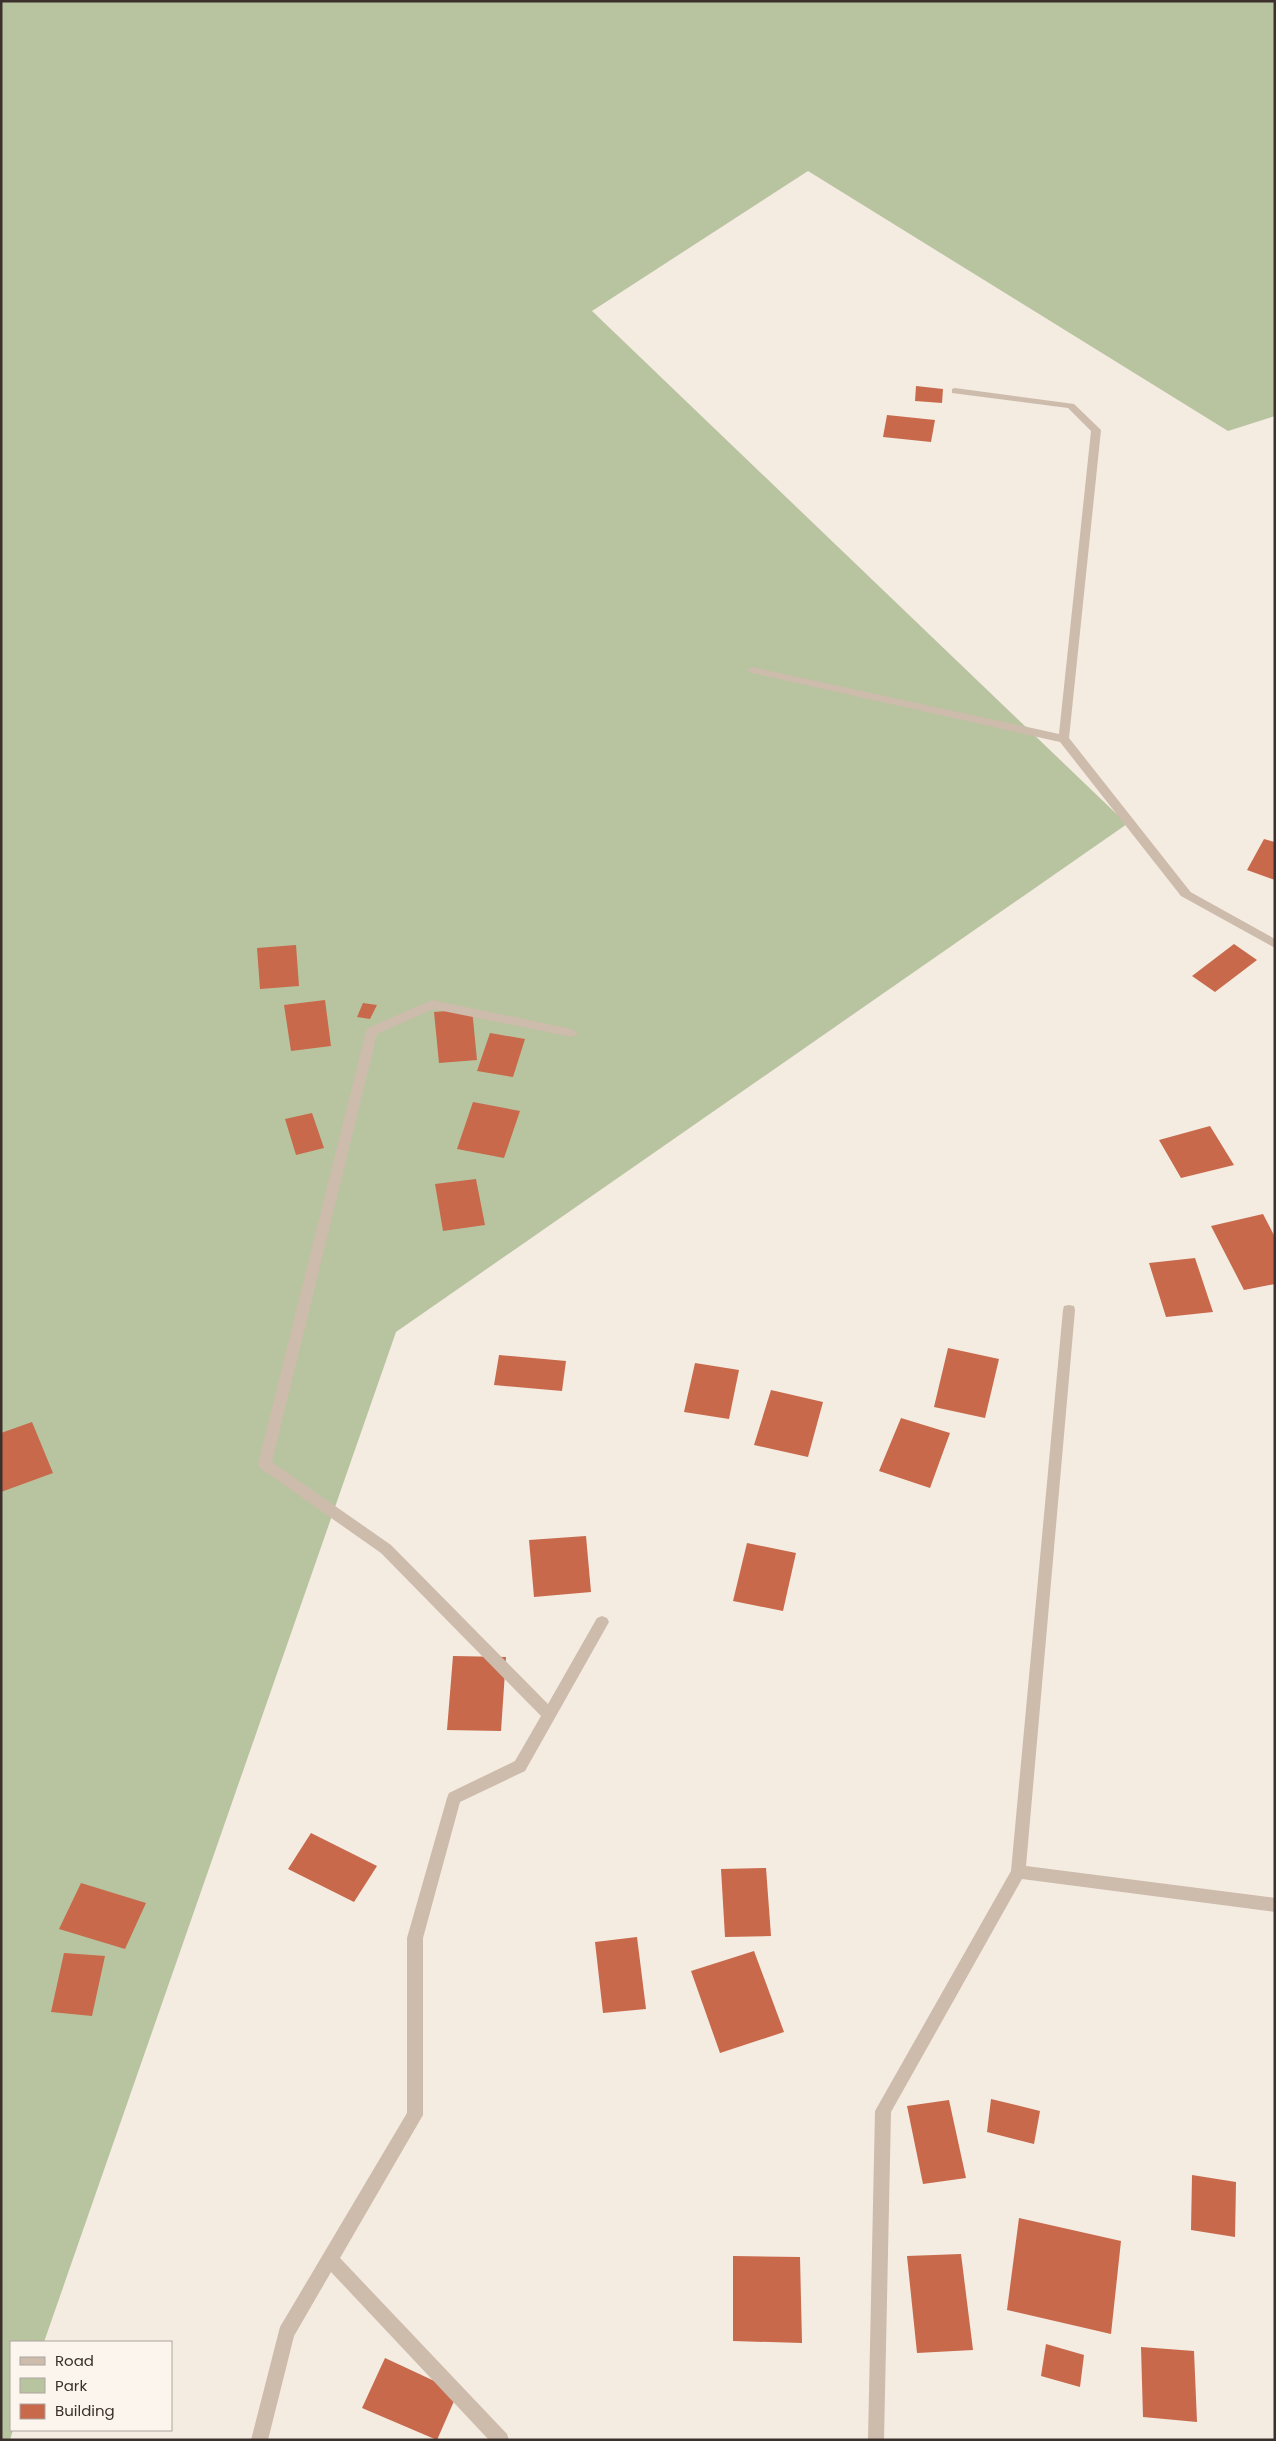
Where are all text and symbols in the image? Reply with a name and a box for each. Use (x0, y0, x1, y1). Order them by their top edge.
legend (10, 2341, 172, 2431)
text: Road (55, 2350, 94, 2371)
text: Park (55, 2375, 87, 2396)
text: Building (55, 2400, 115, 2421)

